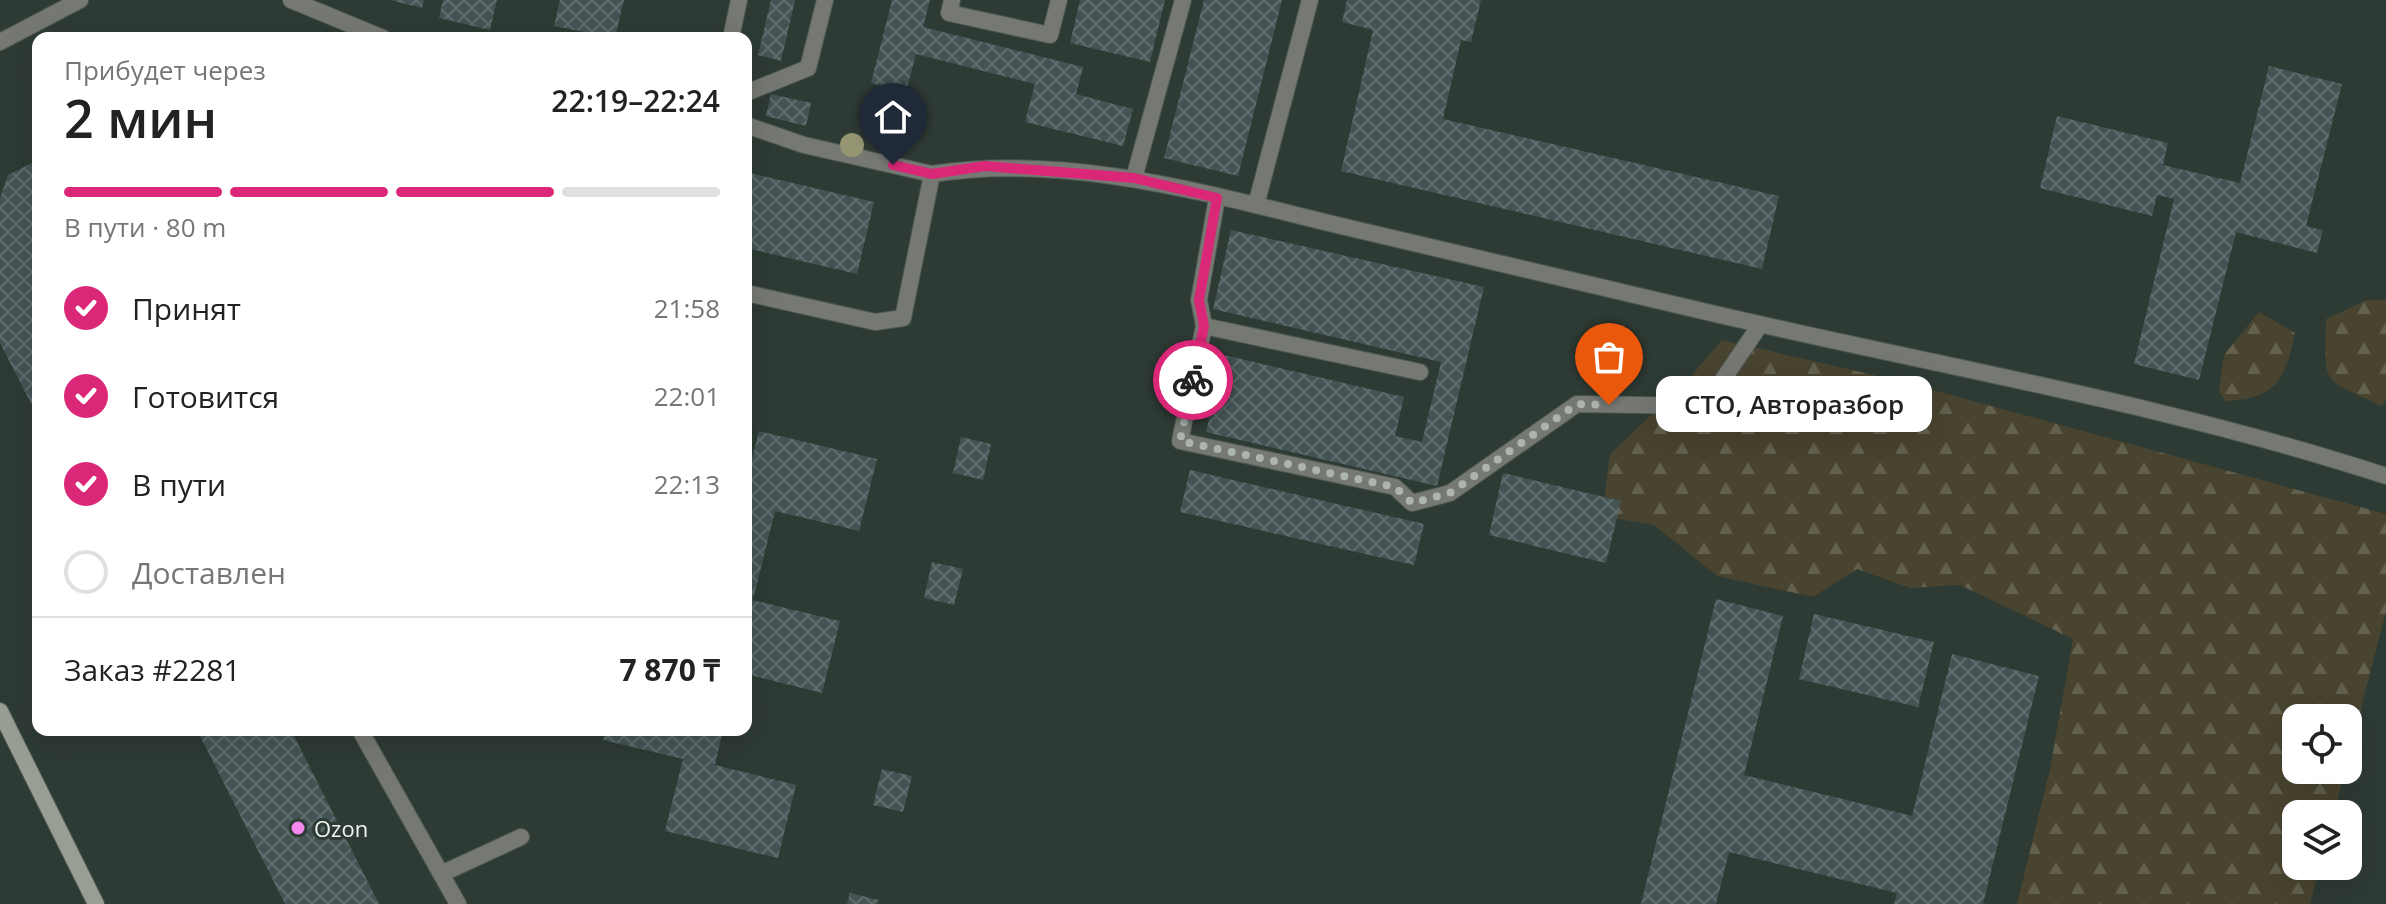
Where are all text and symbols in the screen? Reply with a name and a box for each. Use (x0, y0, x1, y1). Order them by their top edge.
text: Прибудет через (64, 52, 266, 88)
text: 22:19–22:24 (551, 80, 720, 121)
text: 2 мин (64, 82, 217, 153)
pin (859, 83, 927, 165)
icon: home (871, 95, 915, 139)
text: В пути · 80 m (64, 209, 226, 245)
icon: check (64, 286, 108, 330)
text: Принят (132, 288, 241, 329)
text: 21:58 (654, 290, 720, 326)
pin (1575, 323, 1643, 405)
icon: bag (1587, 335, 1631, 379)
courier (1153, 340, 1233, 420)
icon: bike (1171, 358, 1215, 402)
icon: check (64, 374, 108, 418)
text: Готовится (132, 376, 279, 417)
callout: СТО, Авторазбор (1657, 377, 1933, 433)
text: 22:01 (654, 378, 720, 414)
text: СТО, Авторазбор (1684, 386, 1904, 422)
icon: check (64, 462, 108, 506)
text: В пути (132, 464, 226, 505)
text: 22:13 (654, 466, 720, 502)
text: Доставлен (132, 552, 286, 593)
text: Заказ #2281 (64, 649, 241, 690)
text: 7 870 ₸ (619, 649, 720, 690)
map controls (2282, 704, 2362, 880)
button: locate (2282, 704, 2362, 784)
button: layers (2282, 800, 2362, 880)
place label: Ozon (314, 813, 368, 843)
marker: Ozon (289, 819, 307, 837)

